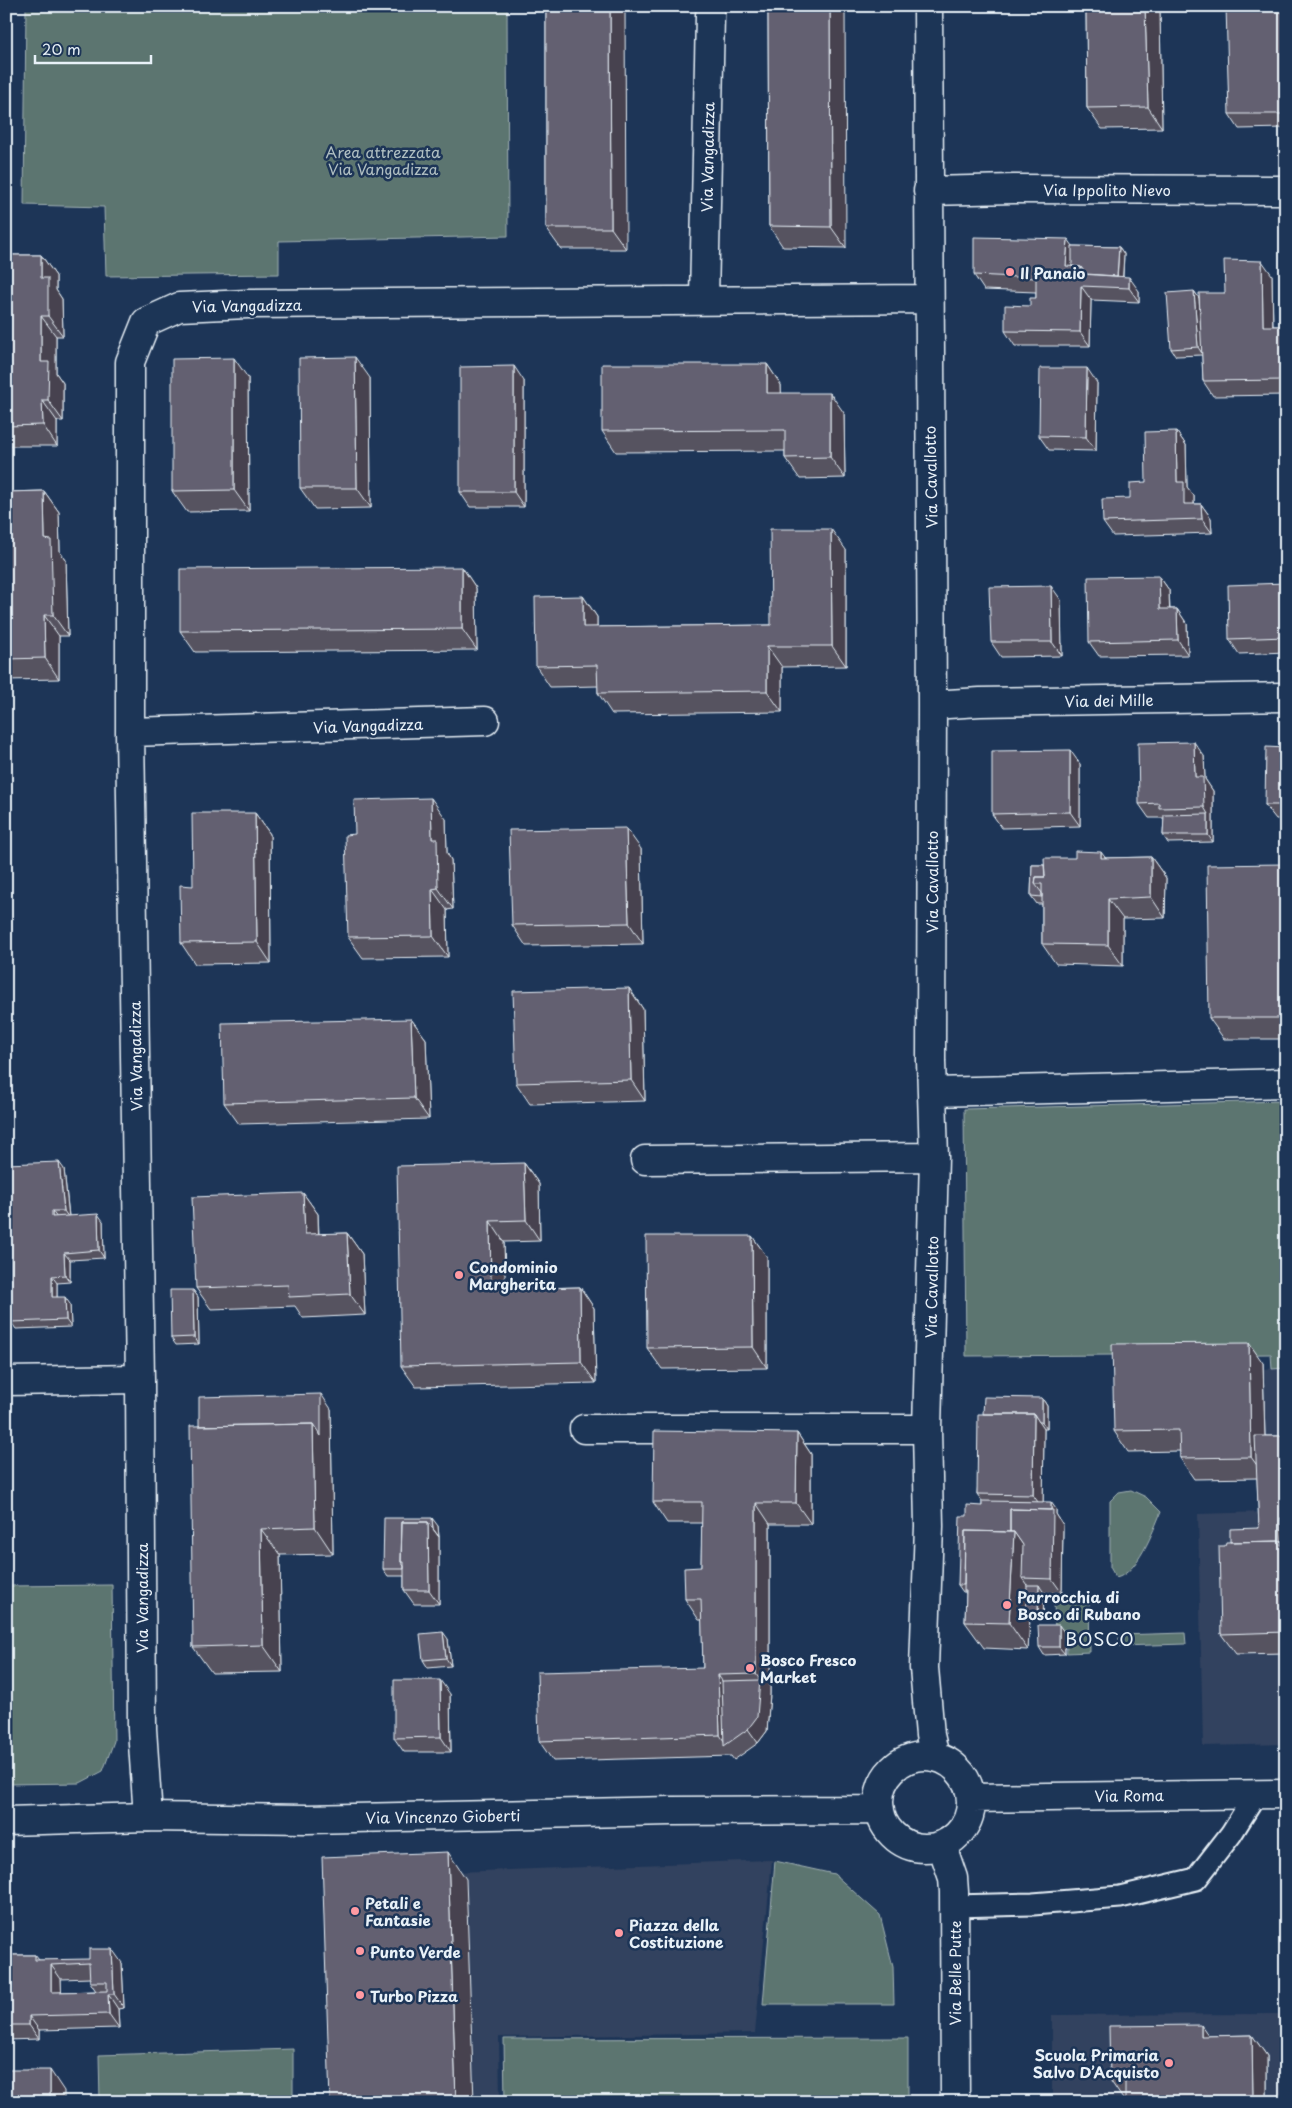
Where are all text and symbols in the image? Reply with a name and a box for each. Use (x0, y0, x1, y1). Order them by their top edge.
scale bar (35, 32, 151, 64)
text: 20 m (42, 37, 81, 60)
street label: Via Vangadizza (695, 101, 719, 212)
park label: Area attrezzata Via Vangadizza (325, 140, 441, 180)
street label: Via Ippolito Nievo (1043, 178, 1171, 201)
place label: Il Panaio (1020, 261, 1086, 284)
marker: Il Panaio (1004, 266, 1016, 278)
street label: Via Vangadizza (192, 293, 303, 317)
street label: Via Cavallotto (918, 426, 942, 528)
street label: Via dei Mille (1064, 688, 1154, 712)
street label: Via Vangadizza (313, 712, 424, 738)
street label: Via Cavallotto (920, 831, 943, 933)
street label: Via Vangadizza (123, 1000, 147, 1111)
street label: Via Cavallotto (919, 1236, 943, 1338)
place label: Condominio Margherita (469, 1255, 558, 1295)
marker: Condominio Margherita (453, 1269, 465, 1281)
street label: Via Vangadizza (130, 1542, 153, 1653)
place label: Parrocchia di Bosco di Rubano (1017, 1585, 1141, 1625)
marker: Parrocchia di Bosco di Rubano (1001, 1599, 1013, 1611)
district label: BOSCO (1065, 1625, 1135, 1652)
place label: Bosco Fresco Market (760, 1648, 856, 1688)
marker: Bosco Fresco Market (744, 1662, 756, 1674)
street label: Via Roma (1094, 1783, 1164, 1807)
street label: Via Vincenzo Gioberti (365, 1803, 521, 1829)
place label: Petali e Fantasie (365, 1891, 431, 1931)
marker: Petali e Fantasie (349, 1905, 361, 1917)
place label: Piazza della Costituzione (629, 1913, 724, 1953)
street label: Via Belle Putte (943, 1921, 966, 2025)
marker: Piazza della Costituzione (613, 1927, 625, 1939)
place label: Punto Verde (370, 1940, 461, 1963)
marker: Punto Verde (354, 1945, 366, 1957)
place label: Turbo Pizza (370, 1984, 458, 2007)
marker: Turbo Pizza (354, 1989, 366, 2001)
place label: Scuola Primaria Salvo D’Acquisto (1033, 2043, 1160, 2083)
marker: Scuola Primaria Salvo D’Acquisto (1163, 2057, 1175, 2069)

